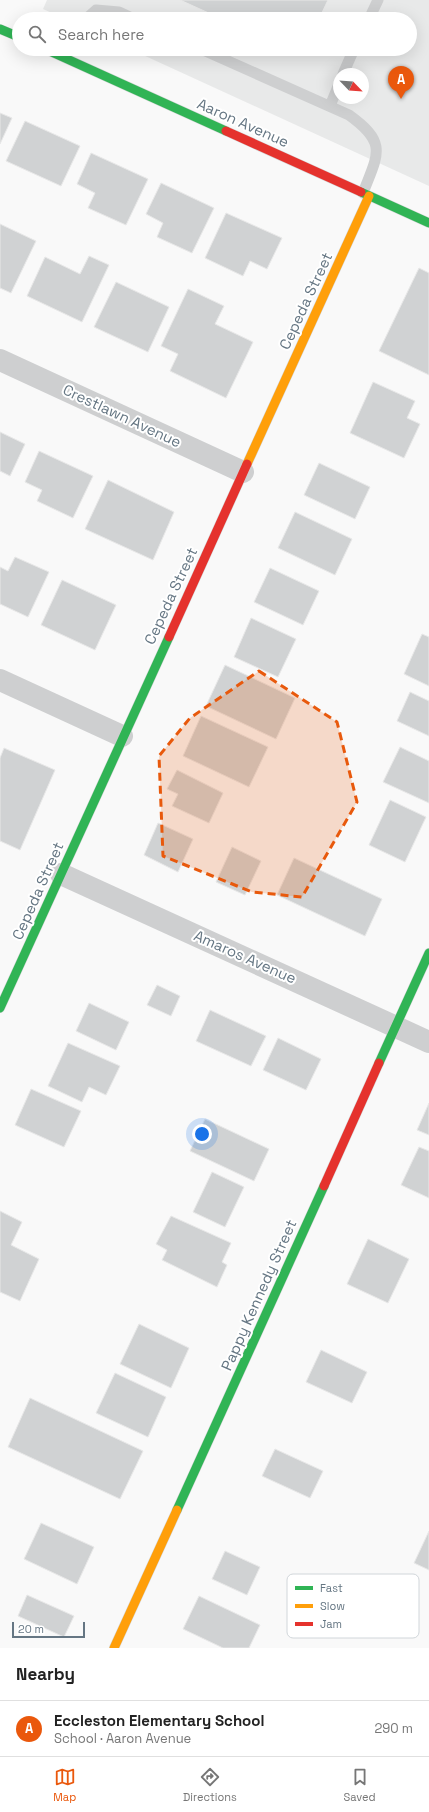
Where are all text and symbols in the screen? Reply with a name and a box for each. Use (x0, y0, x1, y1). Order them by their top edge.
search box (12, 12, 417, 56)
icon: search (26, 23, 48, 45)
text: Search here (58, 25, 144, 44)
pin: A (388, 66, 414, 99)
north arrow (333, 68, 369, 104)
street label: Aaron Avenue (194, 94, 292, 151)
street label: Cepeda Street (275, 249, 336, 352)
street label: Crestlawn Avenue (60, 380, 185, 451)
street label: Cepeda Street (140, 544, 201, 647)
street label: Cepeda Street (8, 839, 68, 943)
street label: Amaros Avenue (191, 925, 299, 988)
your location (192, 1124, 212, 1144)
street label: Pappy Kennedy Street (217, 1216, 300, 1373)
legend (287, 1574, 419, 1638)
text: Fast (320, 1581, 343, 1595)
text: Slow (320, 1599, 345, 1613)
text: Jam (320, 1617, 342, 1631)
scale bar (12, 1620, 85, 1639)
text: 20 m (18, 1622, 44, 1636)
text: Nearby (16, 1663, 75, 1685)
text: Eccleston Elementary School (54, 1711, 264, 1730)
text: A (25, 1720, 33, 1737)
text: 290 m (374, 1720, 413, 1737)
text: School · Aaron Avenue (54, 1730, 191, 1747)
tab: Map (53, 1766, 76, 1804)
tab: Directions (183, 1766, 237, 1804)
tab: Saved (344, 1766, 376, 1804)

